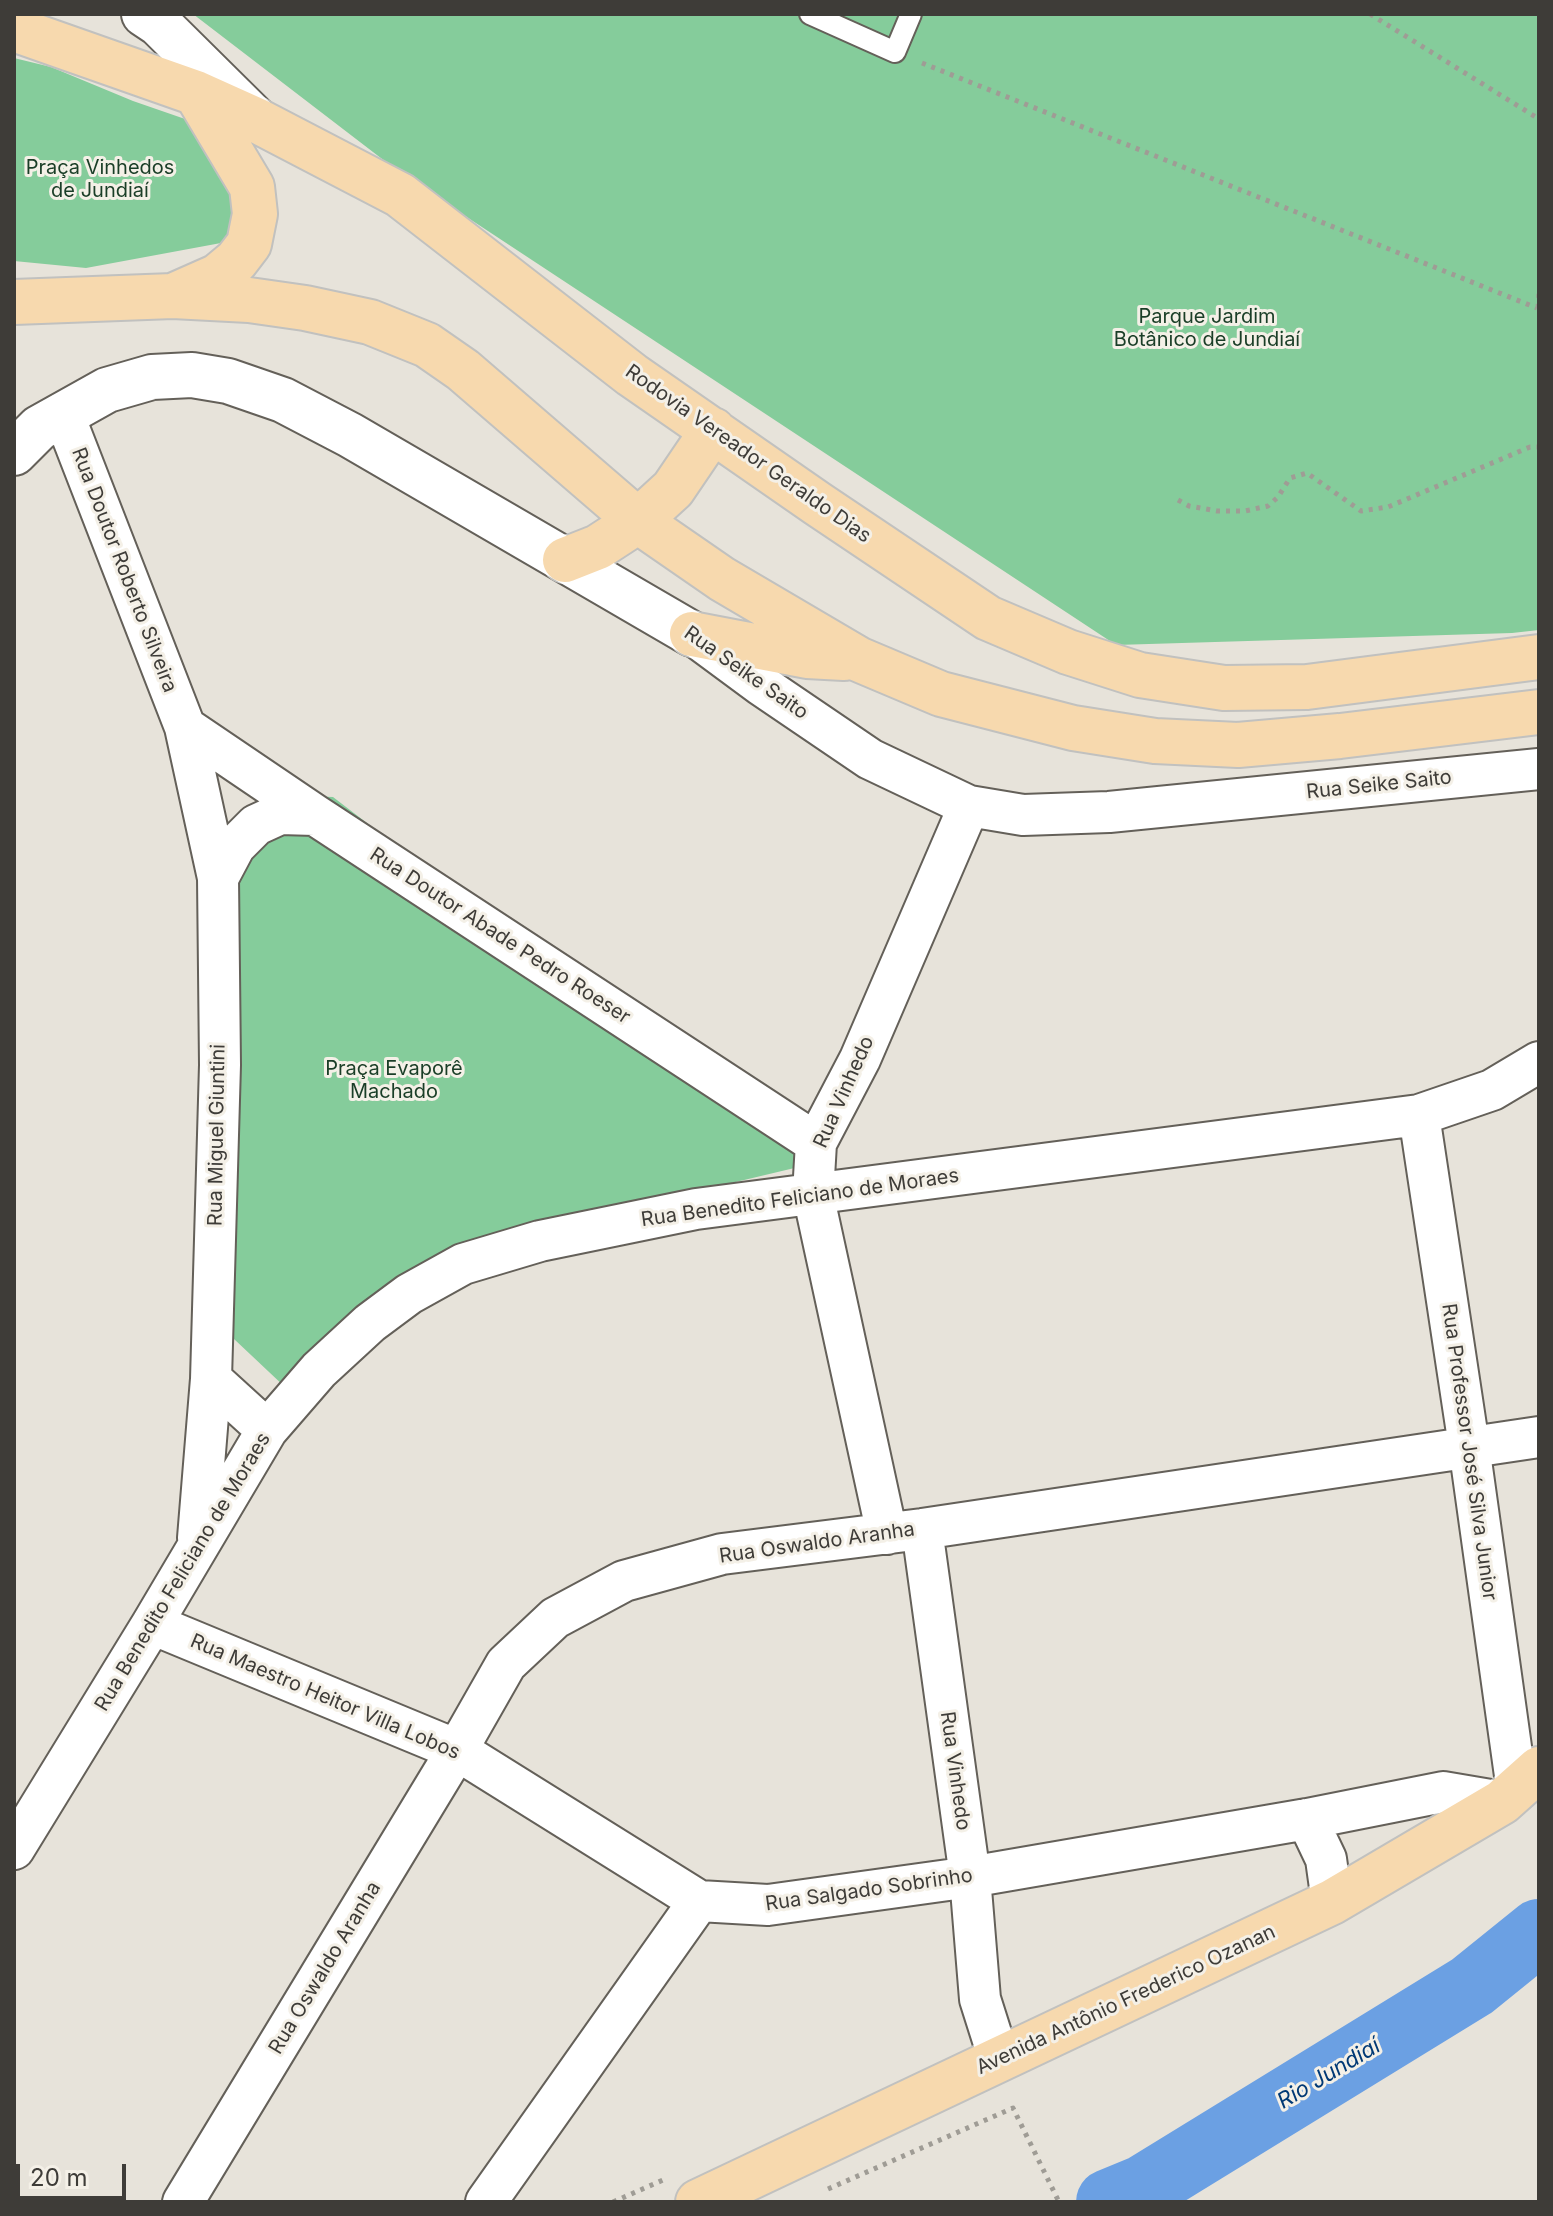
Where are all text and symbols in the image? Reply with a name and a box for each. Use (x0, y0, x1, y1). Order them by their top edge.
park label: Praça Vinhedos de Jundiaí (26, 156, 174, 203)
park label: Parque Jardim Botânico de Jundiaí (1114, 305, 1300, 352)
street label: Rodovia Vereador Geraldo Dias (620, 360, 876, 548)
street label: Rua Doutor Roberto Silveira (66, 444, 182, 696)
street label: Rua Seike Saito (679, 621, 813, 725)
street label: Rua Seike Saito (1305, 765, 1453, 805)
street label: Rua Doutor Abade Pedro Roeser (365, 843, 635, 1029)
street label: Rua Vinhedo (809, 1032, 879, 1152)
street label: Rua Miguel Giuntini (203, 1044, 231, 1226)
park label: Praça Evaporê Machado (325, 1057, 463, 1104)
street label: Rua Benedito Feliciano de Moraes (640, 1164, 960, 1232)
street label: Rua Professor José Silva Junior (1436, 1302, 1502, 1602)
street label: Rua Benedito Feliciano de Moraes (90, 1428, 276, 1716)
street label: Rua Oswaldo Aranha (718, 1517, 916, 1569)
street label: Rua Maestro Heitor Villa Lobos (187, 1629, 463, 1765)
street label: Rua Vinhedo (935, 1710, 975, 1832)
street label: Rua Salgado Sobrinho (764, 1864, 974, 1916)
street label: Rua Oswaldo Aranha (264, 1877, 386, 2059)
street label: Avenida Antônio Frederico Ozanan (973, 1920, 1279, 2080)
water label: Rio Jundiaí (1273, 2033, 1385, 2115)
scale bar (20, 2148, 130, 2198)
text: 20 m (30, 2163, 88, 2192)

